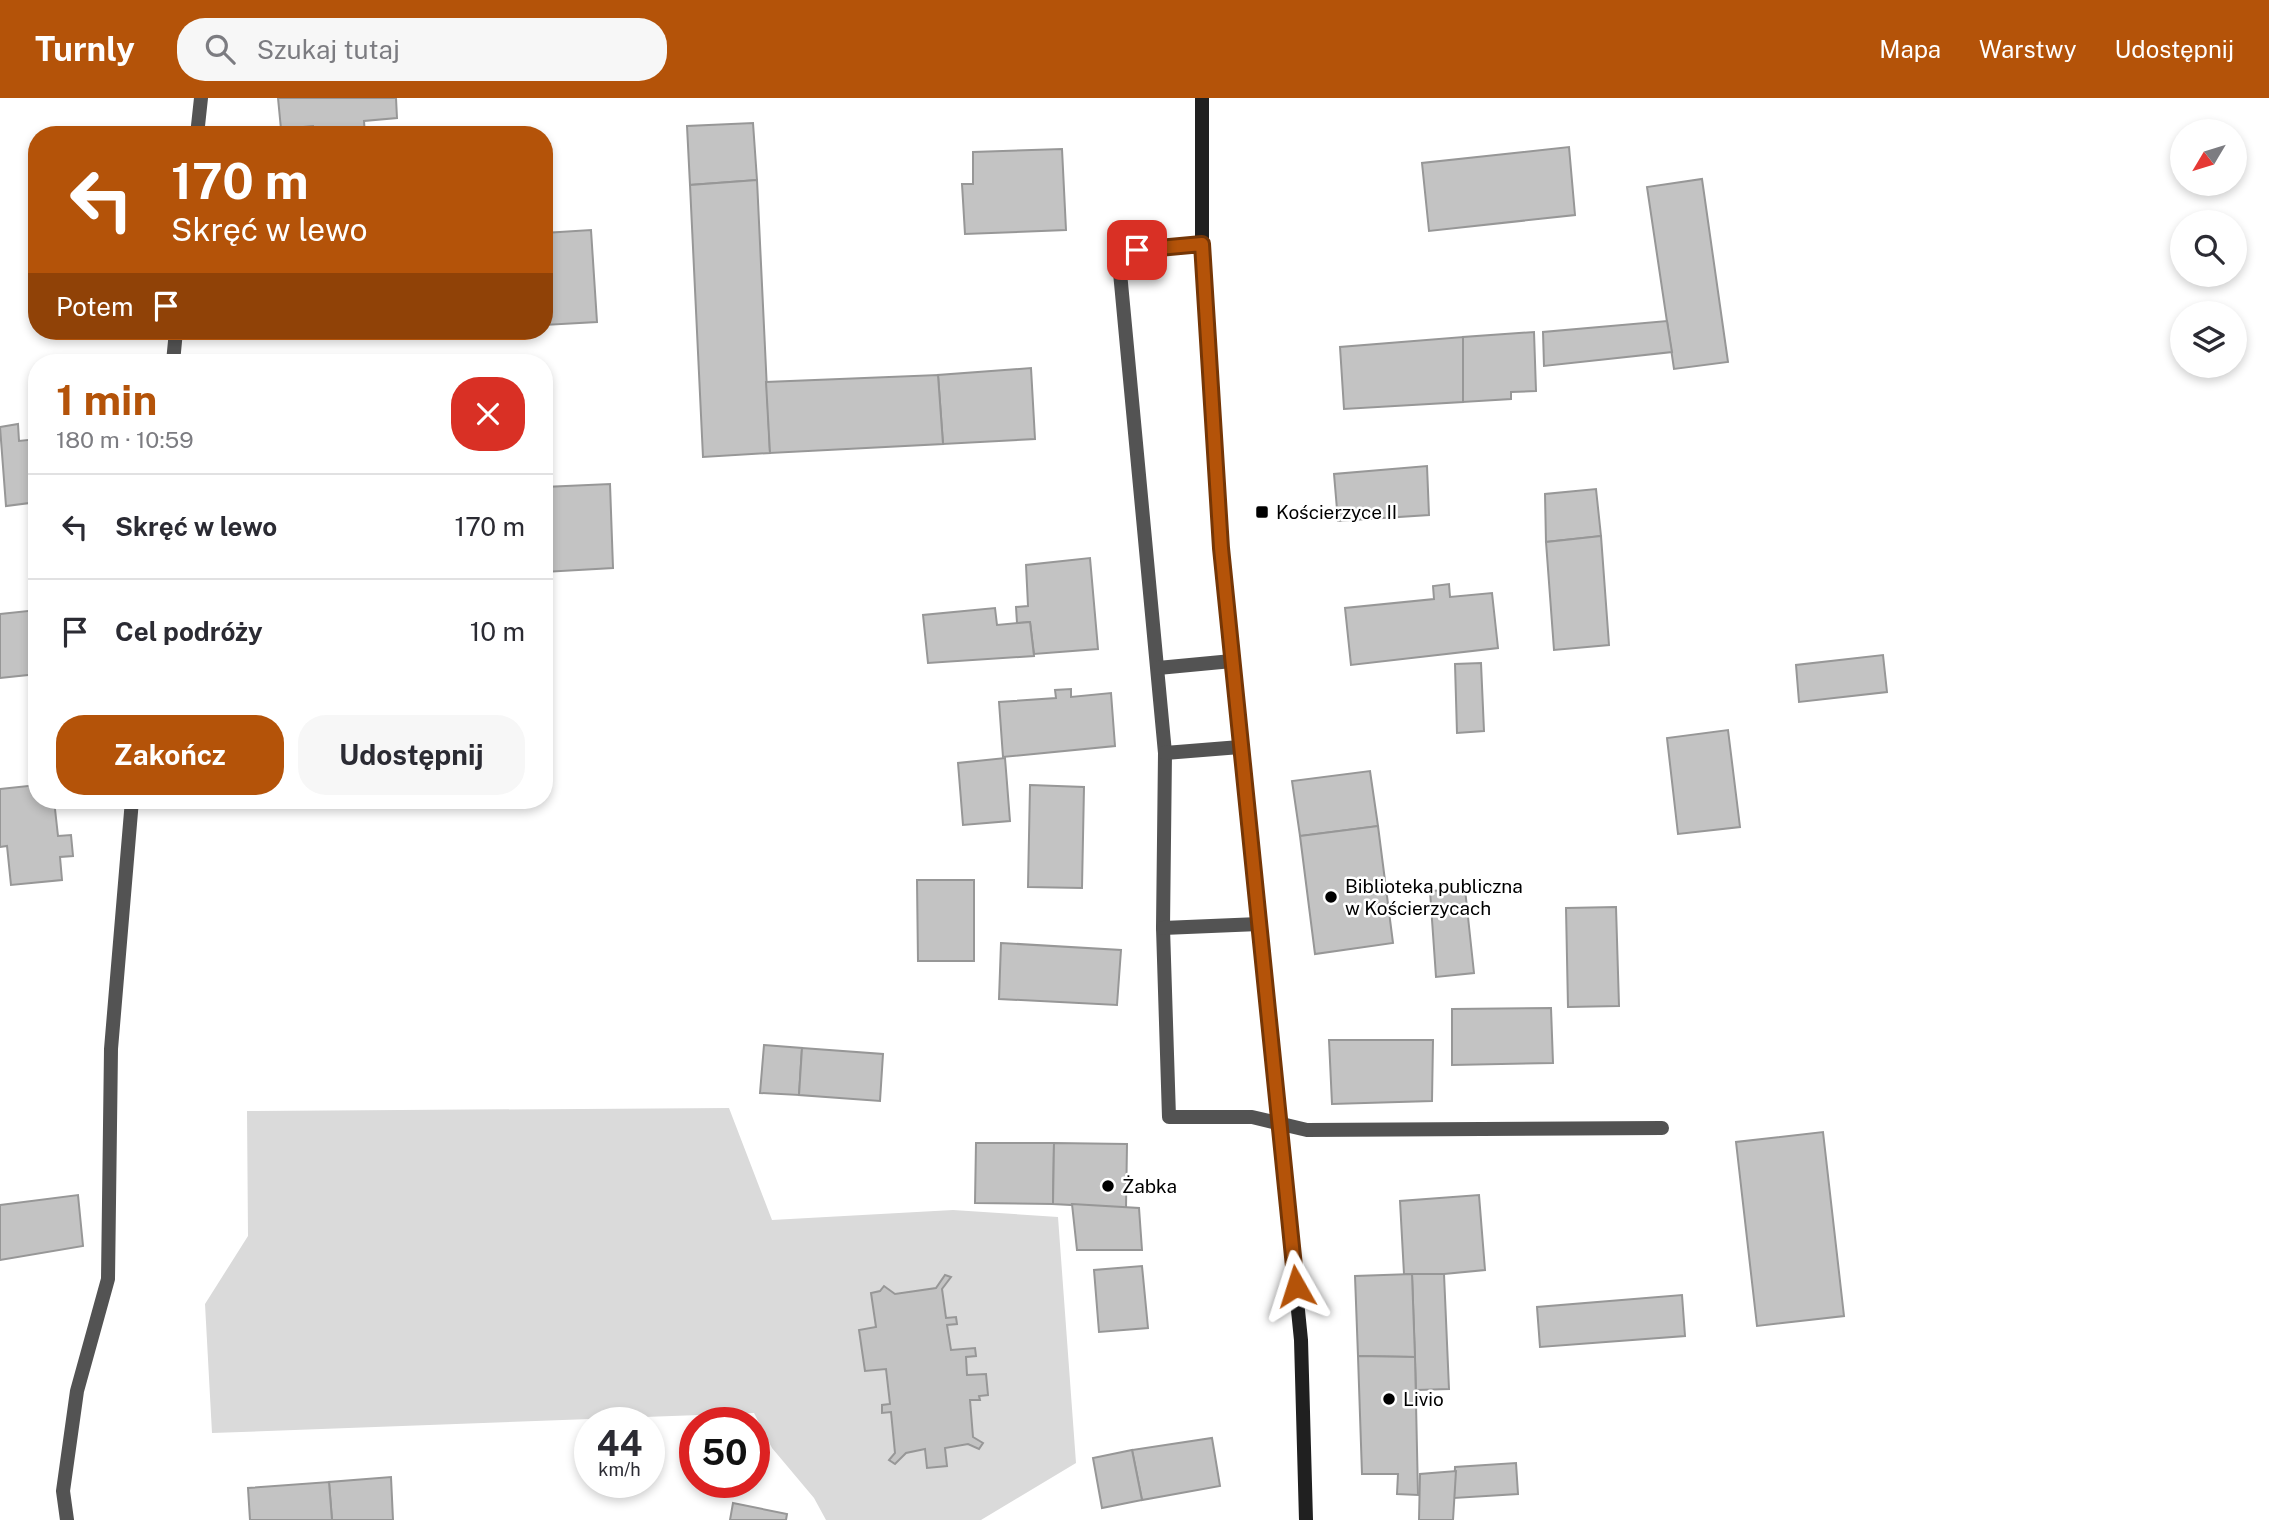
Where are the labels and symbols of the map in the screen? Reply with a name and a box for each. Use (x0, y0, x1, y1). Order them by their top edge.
north arrow (2170, 119, 2247, 196)
pin (1107, 220, 1167, 280)
place label: Kościerzyce II (1276, 501, 1397, 523)
marker: Kościerzyce II (1254, 504, 1270, 520)
place label: Biblioteka publiczna w Kościerzycach (1345, 875, 1523, 919)
marker: Biblioteka publiczna w Kościerzycach (1323, 889, 1339, 905)
place label: Żabka (1122, 1175, 1177, 1197)
marker: Żabka (1100, 1178, 1116, 1194)
position arrow (1259, 1249, 1333, 1323)
place label: Livio (1403, 1388, 1444, 1410)
marker: Livio (1381, 1391, 1397, 1407)
speed limit sign: 50 (679, 1407, 770, 1498)

